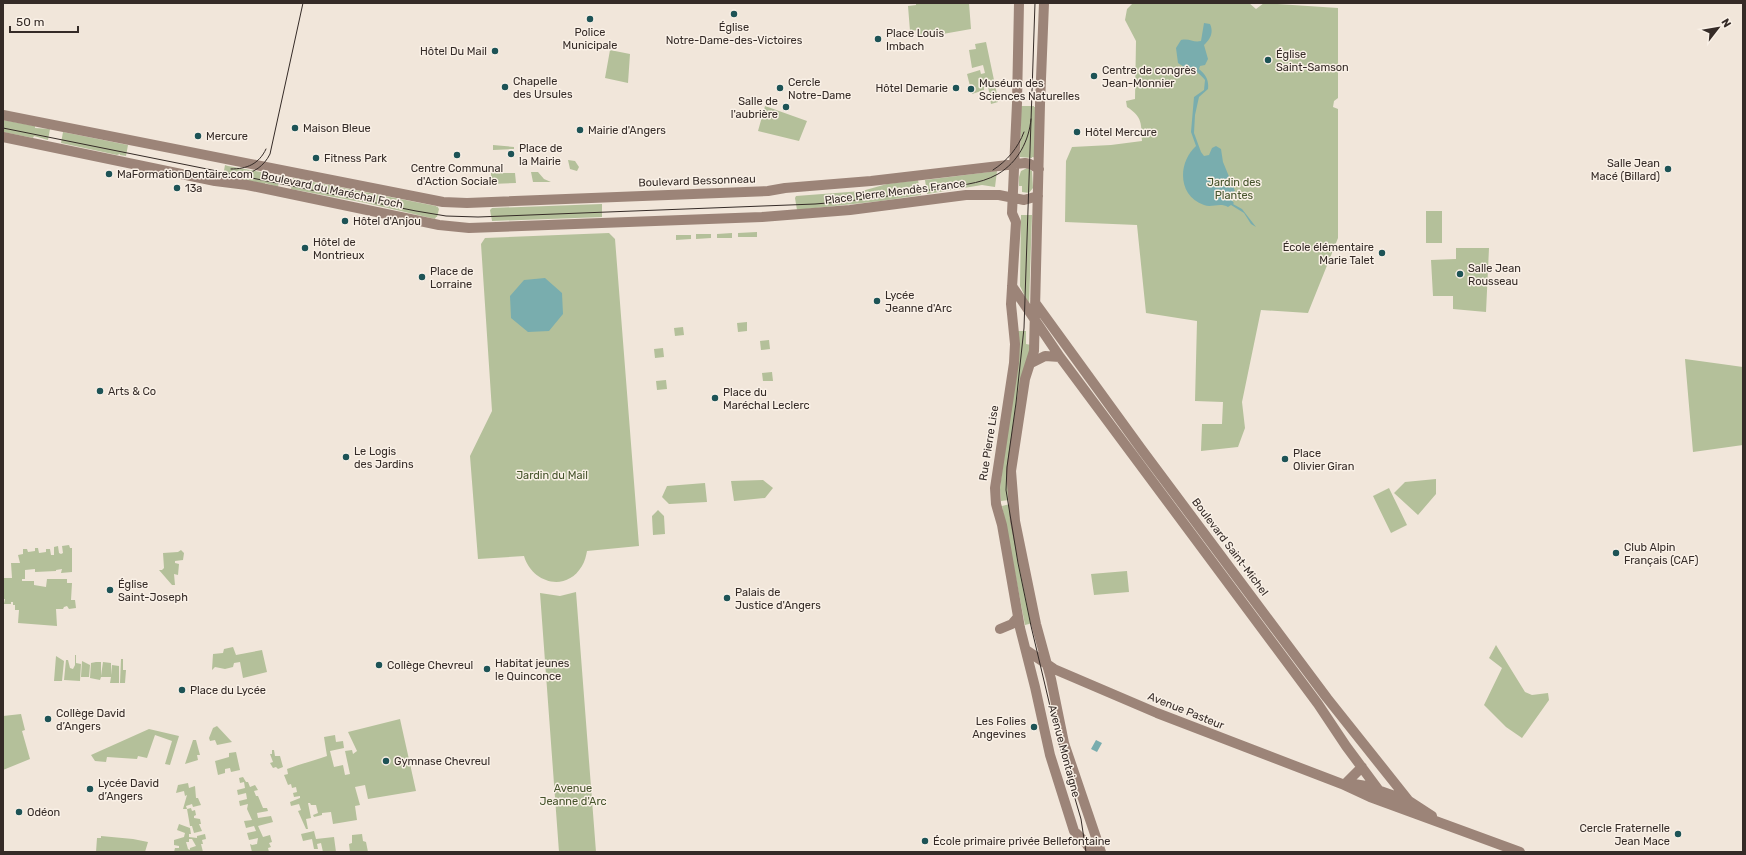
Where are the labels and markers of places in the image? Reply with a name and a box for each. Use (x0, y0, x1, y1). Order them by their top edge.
marker: Église Notre-Dame-des-Victoires (729, 9, 739, 19)
marker: Police Municipale (585, 14, 595, 24)
place label: Église Notre-Dame-des-Victoires (666, 21, 803, 47)
place label: Police Municipale (563, 26, 617, 52)
place label: Place Louis Imbach (886, 27, 944, 53)
marker: Place Louis Imbach (873, 34, 883, 44)
place label: Hôtel Du Mail (420, 45, 487, 58)
marker: Hôtel Du Mail (490, 46, 500, 56)
place label: Église Saint-Samson (1276, 48, 1349, 74)
marker: Église Saint-Samson (1263, 55, 1273, 65)
place label: Centre de congrès Jean-Monnier (1102, 64, 1197, 90)
marker: Centre de congrès Jean-Monnier (1089, 71, 1099, 81)
place label: Chapelle des Ursules (513, 75, 573, 101)
place label: Cercle Notre-Dame (788, 76, 851, 102)
place label: Muséum des Sciences Naturelles (979, 77, 1080, 103)
marker: Chapelle des Ursules (500, 82, 510, 92)
place label: Hôtel Demarie (875, 82, 948, 95)
marker: Cercle Notre-Dame (775, 83, 785, 93)
marker: Hôtel Demarie (951, 83, 961, 93)
marker: Muséum des Sciences Naturelles (966, 84, 976, 94)
place label: Salle de l'aubrière (731, 95, 778, 121)
marker: Salle de l'aubrière (781, 102, 791, 112)
place label: Maison Bleue (303, 122, 371, 135)
marker: Maison Bleue (290, 123, 300, 133)
place label: Mairie d'Angers (588, 124, 666, 137)
marker: Mairie d'Angers (575, 125, 585, 135)
place label: Hôtel Mercure (1085, 126, 1157, 139)
marker: Hôtel Mercure (1072, 127, 1082, 137)
place label: Mercure (206, 130, 248, 143)
marker: Mercure (193, 131, 203, 141)
place label: Place de la Mairie (519, 142, 562, 168)
marker: Place de la Mairie (506, 149, 516, 159)
marker: Centre Communal d'Action Sociale (452, 150, 462, 160)
place label: Fitness Park (324, 152, 387, 165)
marker: Fitness Park (311, 153, 321, 163)
place label: Salle Jean Macé (Billard) (1591, 157, 1660, 183)
place label: Centre Communal d'Action Sociale (411, 162, 503, 188)
marker: Salle Jean Macé (Billard) (1663, 164, 1673, 174)
place label: MaFormationDentaire.com (117, 168, 253, 181)
marker: MaFormationDentaire.com (104, 169, 114, 179)
place label: 13a (185, 182, 202, 195)
marker: 13a (172, 183, 182, 193)
place label: Hôtel d'Anjou (353, 215, 421, 228)
marker: Hôtel d'Anjou (340, 216, 350, 226)
place label: Hôtel de Montrieux (313, 236, 365, 262)
place label: École élémentaire Marie Talet (1283, 241, 1375, 267)
marker: Hôtel de Montrieux (300, 243, 310, 253)
marker: École élémentaire Marie Talet (1377, 248, 1387, 258)
place label: Salle Jean Rousseau (1468, 262, 1521, 288)
place label: Place de Lorraine (430, 265, 473, 291)
marker: Salle Jean Rousseau (1455, 269, 1465, 279)
marker: Place de Lorraine (417, 272, 427, 282)
place label: Lycée Jeanne d'Arc (885, 289, 952, 315)
marker: Lycée Jeanne d'Arc (872, 296, 882, 306)
place label: Arts & Co (108, 385, 156, 398)
marker: Arts & Co (95, 386, 105, 396)
place label: Place du Maréchal Leclerc (723, 386, 810, 412)
marker: Place du Maréchal Leclerc (710, 393, 720, 403)
place label: Le Logis des Jardins (354, 445, 414, 471)
place label: Place Olivier Giran (1293, 447, 1354, 473)
marker: Le Logis des Jardins (341, 452, 351, 462)
marker: Place Olivier Giran (1280, 454, 1290, 464)
place label: Club Alpin Français (CAF) (1624, 541, 1699, 567)
marker: Club Alpin Français (CAF) (1611, 548, 1621, 558)
place label: Église Saint-Joseph (118, 578, 188, 604)
marker: Église Saint-Joseph (105, 585, 115, 595)
place label: Palais de Justice d'Angers (735, 586, 821, 612)
marker: Palais de Justice d'Angers (722, 593, 732, 603)
place label: Habitat jeunes le Quinconce (495, 657, 570, 683)
place label: Collège Chevreul (387, 659, 473, 672)
marker: Collège Chevreul (374, 660, 384, 670)
marker: Habitat jeunes le Quinconce (482, 664, 492, 674)
place label: Place du Lycée (190, 684, 266, 697)
marker: Place du Lycée (177, 685, 187, 695)
place label: Collège David d’Angers (56, 707, 125, 733)
marker: Collège David d’Angers (43, 714, 53, 724)
place label: Les Folies Angevines (972, 715, 1026, 741)
marker: Les Folies Angevines (1029, 722, 1039, 732)
place label: Gymnase Chevreul (394, 755, 490, 768)
marker: Gymnase Chevreul (381, 756, 391, 766)
place label: Lycée David d’Angers (98, 777, 159, 803)
marker: Lycée David d’Angers (85, 784, 95, 794)
place label: Odéon (27, 806, 60, 819)
marker: Odéon (14, 807, 24, 817)
place label: Cercle Fraternelle Jean Mace (1579, 822, 1670, 848)
marker: Cercle Fraternelle Jean Mace (1673, 829, 1683, 839)
place label: École primaire privée Bellefontaine (933, 835, 1111, 848)
marker: École primaire privée Bellefontaine (920, 836, 930, 846)

